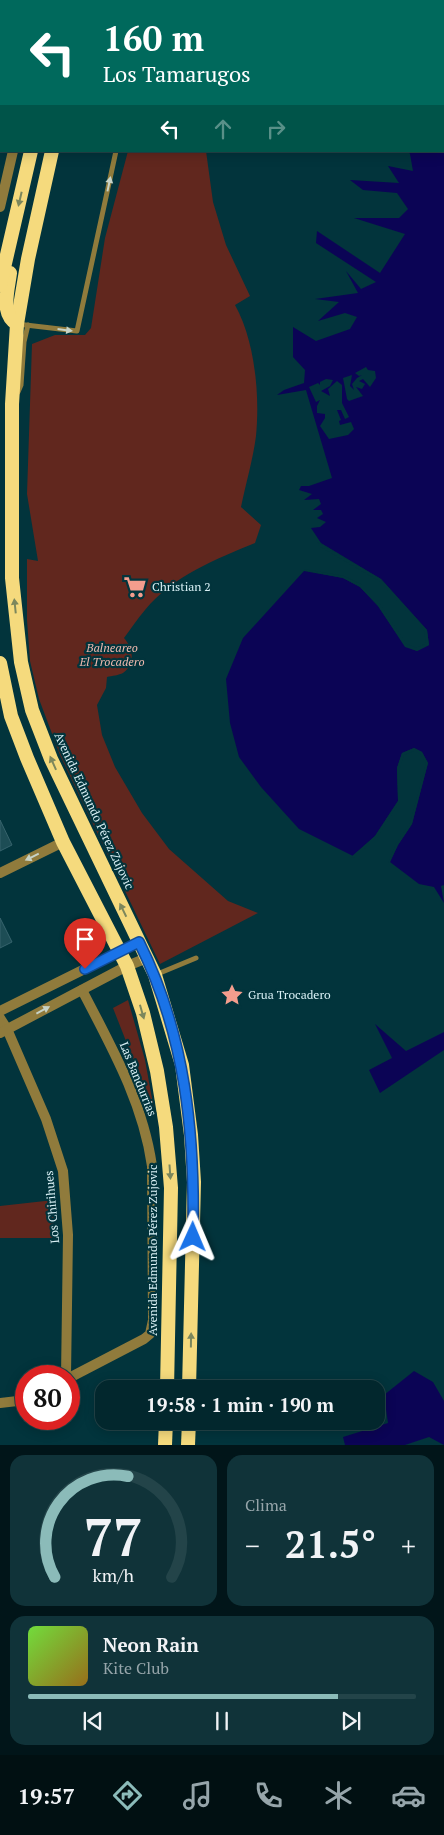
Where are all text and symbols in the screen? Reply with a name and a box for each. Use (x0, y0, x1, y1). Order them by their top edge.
text: 160 m (103, 15, 204, 61)
icon: left (20, 20, 85, 85)
text: Los Tamarugos (103, 59, 251, 88)
icon: left (156, 115, 184, 143)
icon: ahead (209, 115, 237, 143)
icon: right (262, 115, 290, 143)
one-way arrow (105, 177, 113, 192)
one-way arrow (16, 191, 24, 206)
one-way arrow (58, 326, 74, 334)
supermarket icon: Christian 2 (122, 574, 148, 600)
place label: Christian 2 (152, 579, 211, 594)
one-way arrow (11, 598, 19, 614)
park label: Balneareo El Trocadero (78, 640, 145, 669)
street label: Avenida Edmundo Pérez Zujovic (51, 730, 138, 892)
one-way arrow (49, 756, 57, 770)
one-way arrow (24, 853, 39, 861)
one-way arrow (119, 902, 127, 917)
pin (64, 918, 106, 969)
icon: arrive (71, 925, 99, 953)
place icon: Grua Trocadero (219, 982, 245, 1008)
place label: Grua Trocadero (248, 987, 331, 1002)
one-way arrow (139, 1005, 147, 1020)
one-way arrow (36, 1006, 50, 1014)
street label: Las Bandurrias (117, 1039, 160, 1118)
street label: Avenida Edmundo Pérez Zujovic (145, 1164, 160, 1336)
one-way arrow (166, 1164, 174, 1180)
street label: Los Chirihues (41, 1170, 62, 1244)
position arrow (166, 1210, 218, 1262)
one-way arrow (187, 1332, 195, 1348)
speed limit sign: 80 (15, 1365, 80, 1430)
text: 19:58 · 1 min · 190 m (146, 1392, 334, 1417)
text: Clima (245, 1494, 287, 1516)
text: 77 (84, 1502, 143, 1571)
text: 21.5° (285, 1519, 376, 1569)
text: − (245, 1527, 260, 1564)
text: + (401, 1527, 416, 1564)
text: km/h (93, 1563, 135, 1587)
text: Neon Rain (103, 1632, 199, 1657)
text: Kite Club (103, 1657, 169, 1679)
icon: previous (79, 1707, 107, 1735)
icon: pause (208, 1707, 236, 1735)
icon: next (337, 1707, 365, 1735)
icon: directions (110, 1778, 145, 1813)
icon: music (180, 1778, 215, 1813)
icon: phone (251, 1778, 286, 1813)
icon: climate (321, 1778, 356, 1813)
icon: car (391, 1778, 426, 1813)
text: 19:57 (18, 1781, 75, 1810)

